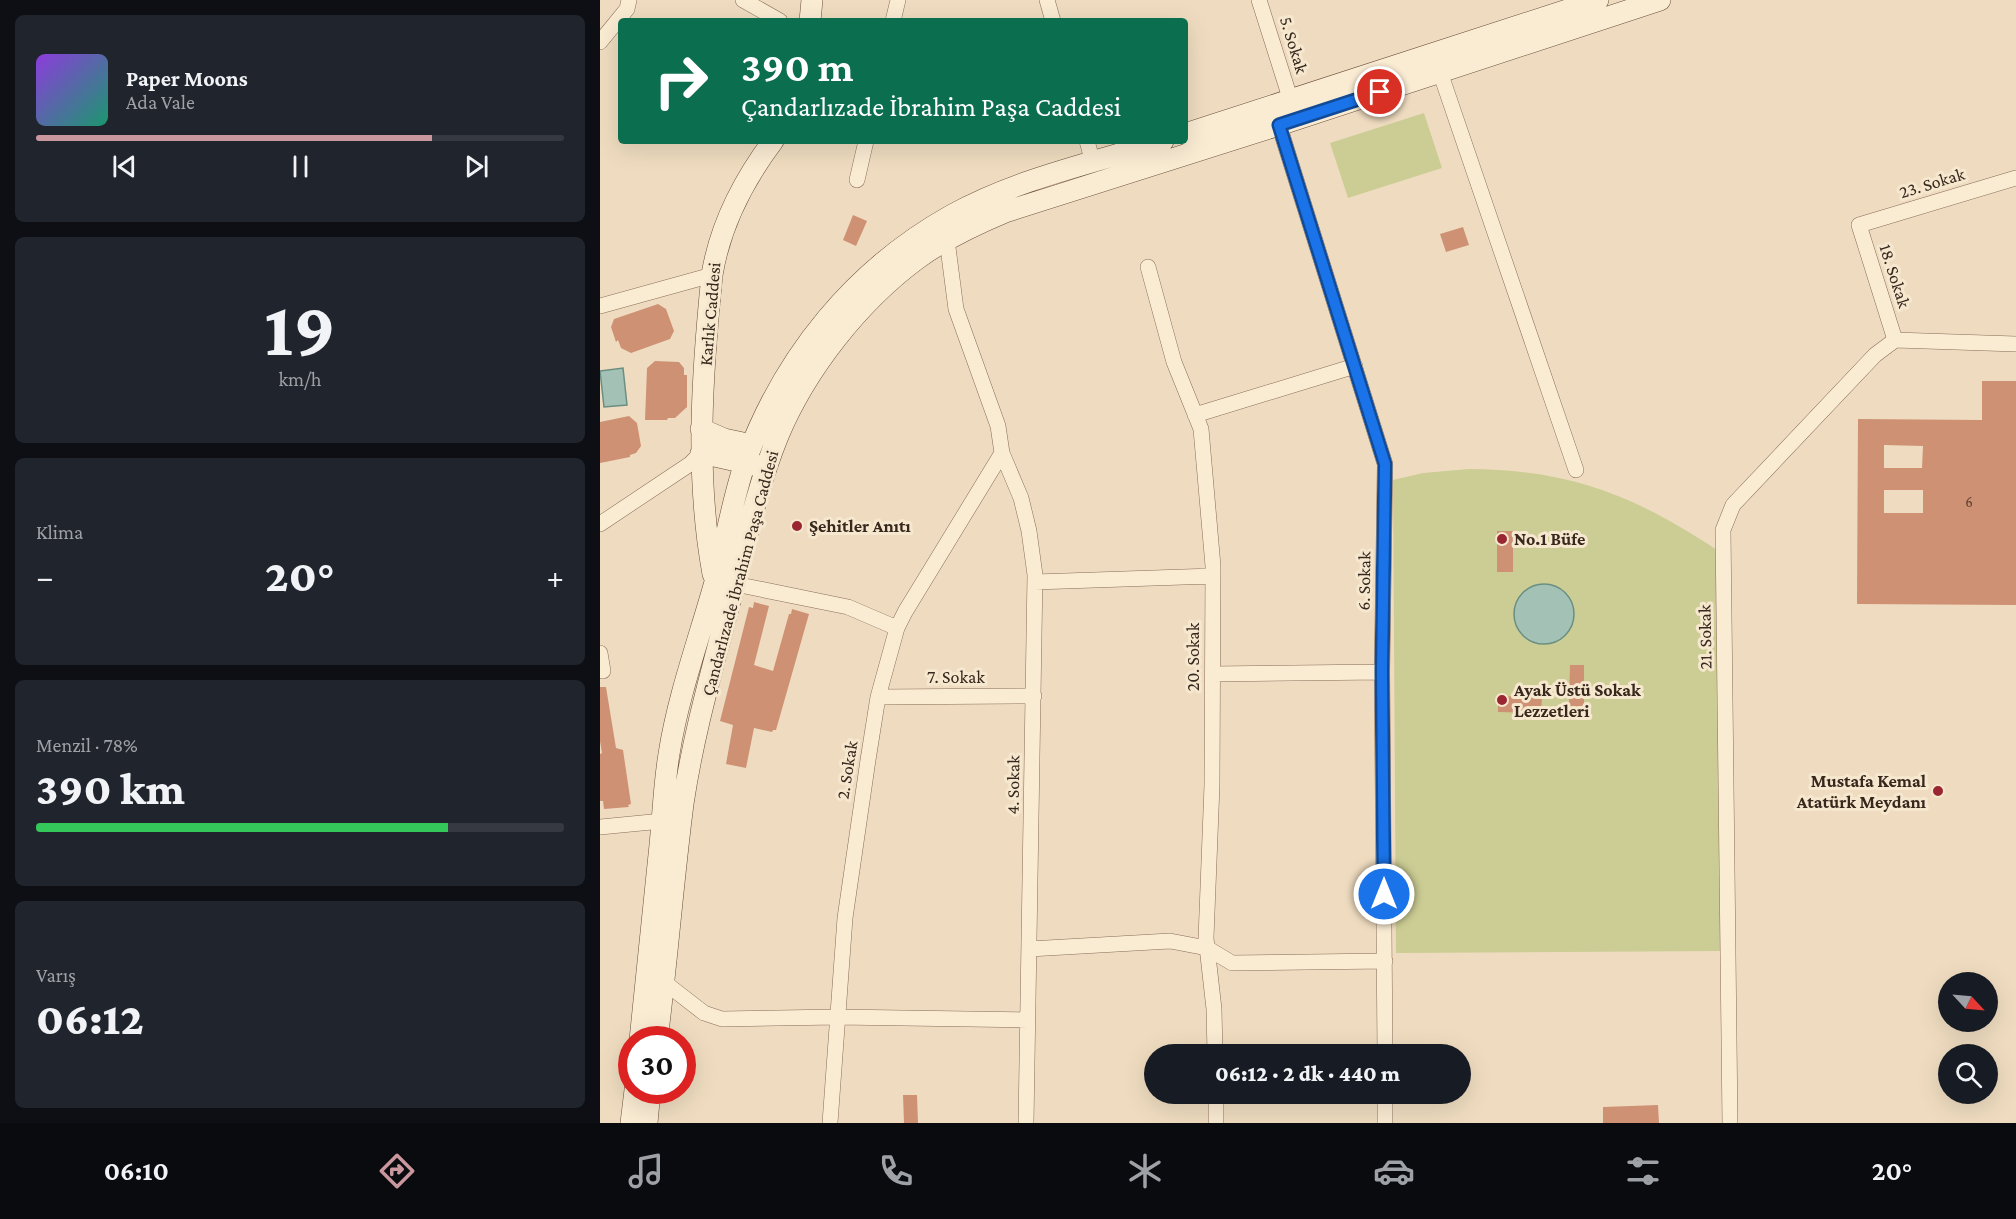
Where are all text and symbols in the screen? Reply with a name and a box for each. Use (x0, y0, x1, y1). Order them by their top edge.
street label: 5. Sokak (1276, 14, 1312, 76)
icon: right (642, 42, 720, 120)
text: 390 m (741, 43, 854, 90)
text: Paper Moons (126, 66, 248, 91)
pin (1354, 66, 1405, 117)
icon: arrive (1363, 75, 1396, 108)
text: Ada Vale (126, 91, 195, 113)
text: Çandarlızade İbrahim Paşa Caddesi (741, 92, 1121, 122)
icon: previous (108, 150, 141, 183)
icon: pause (284, 150, 317, 183)
icon: next (460, 150, 493, 183)
street label: 23. Sokak (1897, 163, 1967, 202)
street label: 18. Sokak (1875, 242, 1915, 311)
street label: Karlık Caddesi (696, 261, 725, 367)
text: 19 (264, 285, 336, 372)
text: km/h (278, 368, 322, 390)
street label: Çandarlızade İbrahim Paşa Caddesi (698, 448, 783, 698)
house number: 6 (1965, 494, 1973, 510)
place label: Şehitler Anıtı (809, 516, 911, 536)
marker: Şehitler Anıtı (790, 519, 804, 533)
text: Klima (36, 521, 83, 543)
place label: No.1 Büfe (1514, 529, 1585, 549)
marker: No.1 Büfe (1495, 532, 1509, 546)
text: 20° (265, 551, 335, 601)
street label: 6. Sokak (1353, 551, 1375, 611)
text: − (36, 558, 53, 595)
text: + (547, 558, 564, 595)
street label: 21. Sokak (1694, 604, 1716, 670)
street label: 20. Sokak (1183, 622, 1203, 691)
street label: 7. Sokak (927, 667, 985, 687)
place label: Ayak Üstü Sokak Lezzetleri (1513, 680, 1641, 721)
marker: Ayak Üstü Sokak Lezzetleri (1495, 693, 1509, 707)
text: Menzil · 78% (36, 734, 138, 756)
street label: 2. Sokak (833, 739, 862, 801)
street label: 4. Sokak (1002, 755, 1024, 815)
text: 390 km (36, 764, 185, 814)
place label: Mustafa Kemal Atatürk Meydanı (1796, 771, 1927, 812)
marker: Mustafa Kemal Atatürk Meydanı (1931, 784, 1945, 798)
position arrow (1352, 862, 1416, 926)
text: Varış (36, 964, 76, 986)
north arrow (1938, 972, 1998, 1032)
map controls (1938, 972, 1998, 1104)
text: 06:12 (36, 994, 144, 1044)
speed limit sign: 30 (618, 1026, 696, 1104)
button: search (1938, 1044, 1998, 1104)
text: 06:12 · 2 dk · 440 m (1215, 1061, 1400, 1086)
icon: directions (376, 1150, 418, 1192)
icon: music (625, 1150, 667, 1192)
icon: phone (875, 1150, 917, 1192)
icon: climate (1124, 1150, 1166, 1192)
icon: car (1373, 1150, 1415, 1192)
icon: filters (1622, 1150, 1664, 1192)
text: 06:10 (104, 1156, 169, 1186)
text: 20° (1872, 1156, 1912, 1186)

